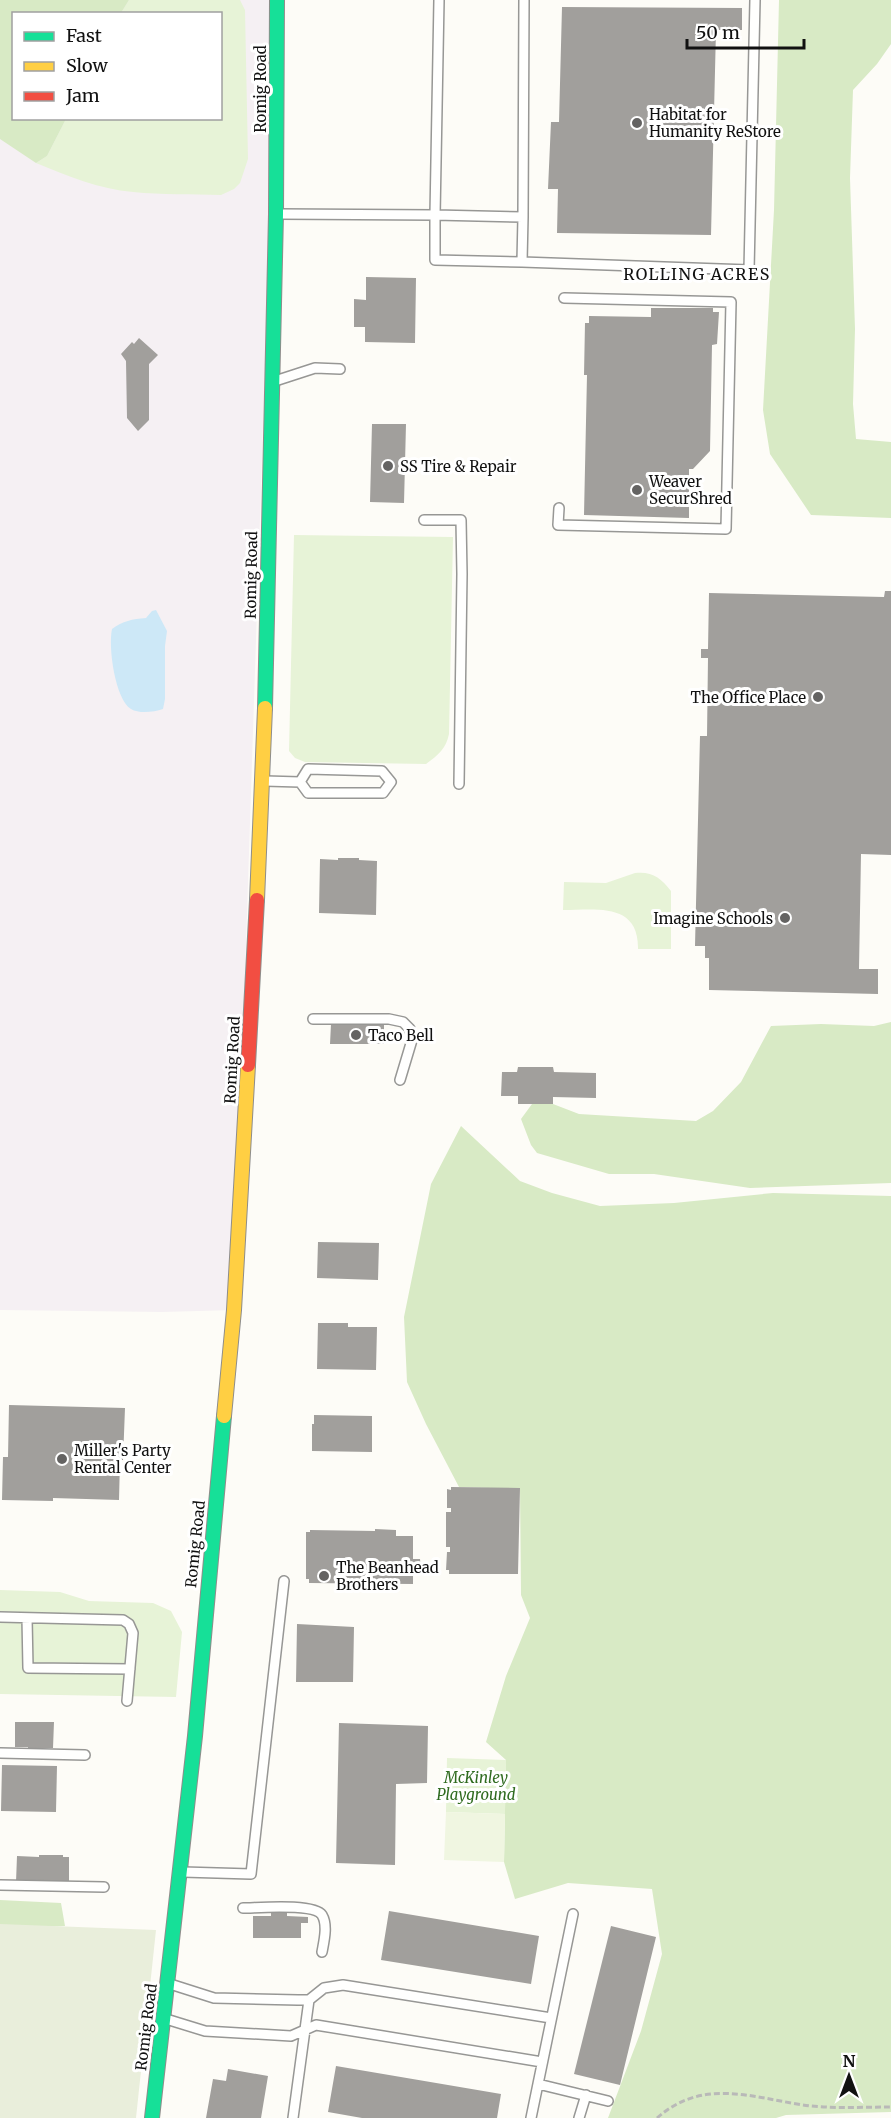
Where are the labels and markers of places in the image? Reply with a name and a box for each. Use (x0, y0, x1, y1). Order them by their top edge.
place label: Habitat for Humanity ReStore (649, 105, 781, 141)
marker: Habitat for Humanity ReStore (630, 116, 644, 130)
place label: SS Tire & Repair (400, 457, 517, 476)
marker: SS Tire & Repair (381, 459, 395, 473)
place label: Weaver SecurShred (648, 472, 732, 508)
marker: Weaver SecurShred (630, 483, 644, 497)
place label: The Office Place (691, 688, 806, 707)
marker: The Office Place (811, 690, 825, 704)
place label: Imagine Schools (653, 909, 773, 928)
marker: Imagine Schools (778, 911, 792, 925)
place label: Taco Bell (368, 1026, 434, 1045)
marker: Taco Bell (349, 1028, 363, 1042)
place label: Miller's Party Rental Center (74, 1441, 172, 1477)
marker: Miller's Party Rental Center (55, 1452, 69, 1466)
place label: The Beanhead Brothers (336, 1558, 439, 1594)
marker: The Beanhead Brothers (317, 1569, 331, 1583)

